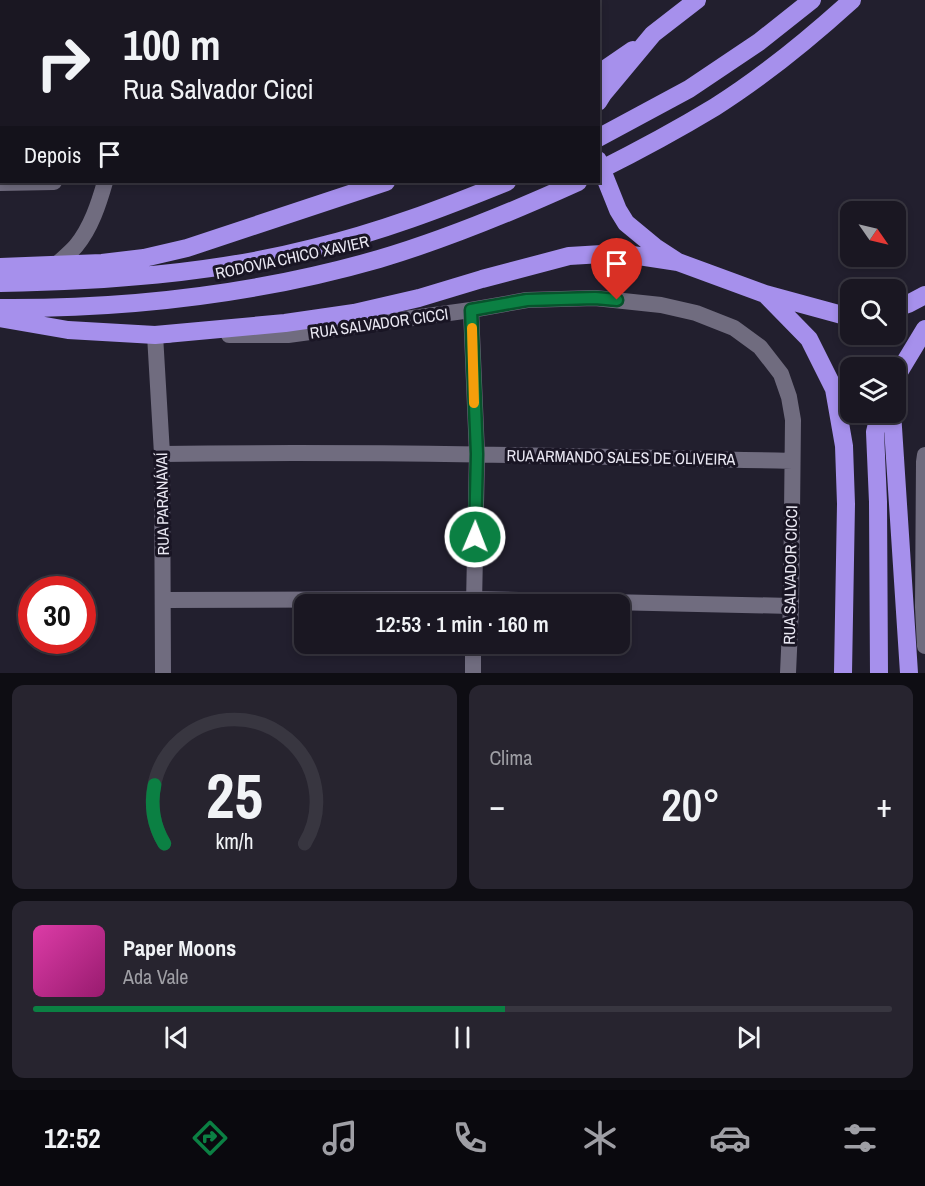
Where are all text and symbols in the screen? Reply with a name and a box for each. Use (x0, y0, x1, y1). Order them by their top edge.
text: 100 m (123, 17, 221, 73)
icon: right (24, 24, 102, 102)
text: Rua Salvador Cicci (123, 71, 314, 107)
icon: arrive (93, 138, 126, 171)
text: Depois (24, 140, 81, 170)
north arrow (840, 201, 906, 267)
map controls (840, 201, 906, 423)
street label: RODOVIA CHICO XAVIER (213, 230, 371, 284)
pin (591, 238, 642, 300)
icon: arrive (600, 247, 633, 280)
button: search (840, 279, 906, 345)
street label: RUA SALVADOR CICCI (308, 302, 450, 344)
button: layers (840, 357, 906, 423)
street label: RUA ARMANDO SALES DE OLIVEIRA (506, 444, 736, 470)
street label: RUA PARANÁVAÍ (150, 452, 174, 556)
position arrow (443, 505, 507, 569)
street label: RUA SALVADOR CICCI (778, 505, 802, 645)
speed limit sign: 30 (18, 576, 96, 654)
text: 12:53 · 1 min · 160 m (375, 609, 549, 639)
text: Clima (490, 744, 532, 771)
text: 25 (206, 753, 263, 837)
text: 20° (661, 774, 720, 835)
text: − (490, 783, 505, 827)
text: + (876, 783, 892, 827)
text: km/h (215, 827, 253, 856)
text: Paper Moons (123, 933, 236, 963)
text: Ada Vale (123, 963, 188, 990)
icon: previous (160, 1021, 193, 1054)
icon: pause (446, 1021, 479, 1054)
icon: next (732, 1021, 765, 1054)
icon: directions (189, 1117, 231, 1159)
icon: music (319, 1117, 361, 1159)
icon: phone (449, 1117, 491, 1159)
icon: climate (579, 1117, 621, 1159)
icon: car (709, 1117, 751, 1159)
icon: filters (839, 1117, 881, 1159)
text: 12:52 (44, 1120, 101, 1156)

